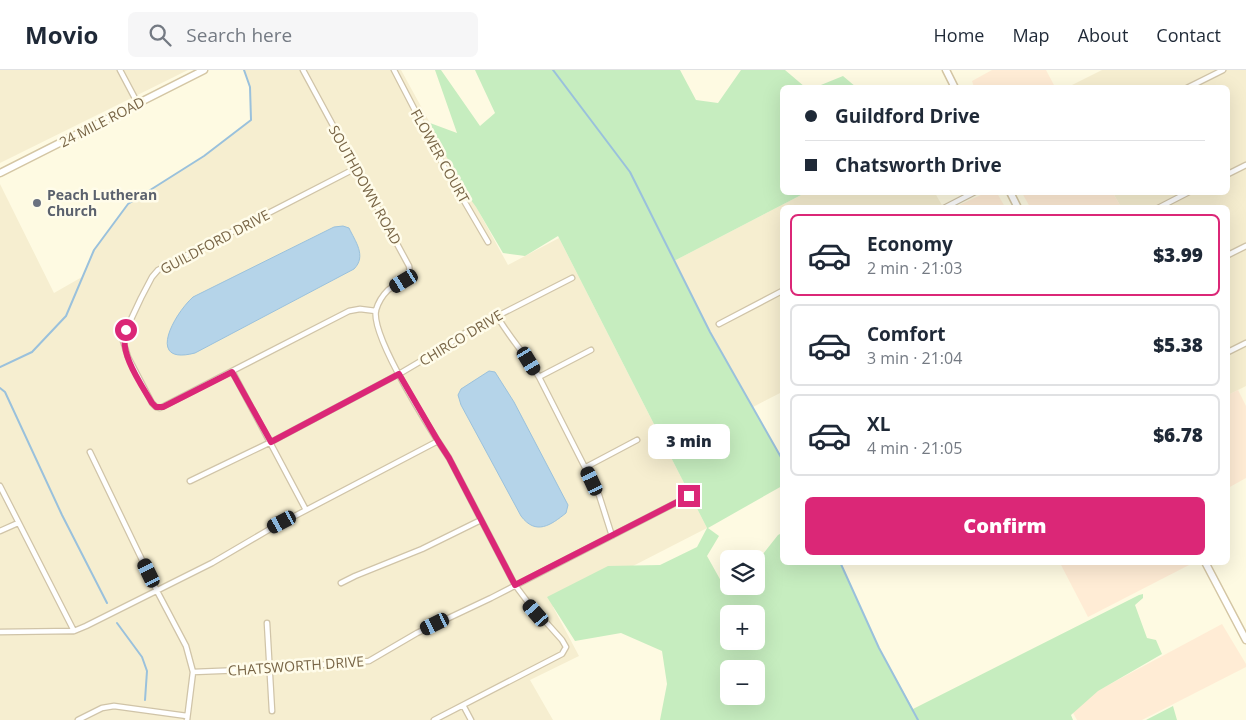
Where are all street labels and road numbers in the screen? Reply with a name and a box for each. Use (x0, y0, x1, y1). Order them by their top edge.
street label: 24 MILE ROAD (56, 92, 148, 151)
street label: FLOWER COURT (407, 105, 474, 206)
street label: SOUTHDOWN ROAD (325, 122, 406, 248)
street label: GUILDFORD DRIVE (157, 205, 273, 278)
street label: CHIRCO DRIVE (416, 305, 506, 370)
street label: CHATSWORTH DRIVE (227, 651, 365, 680)

